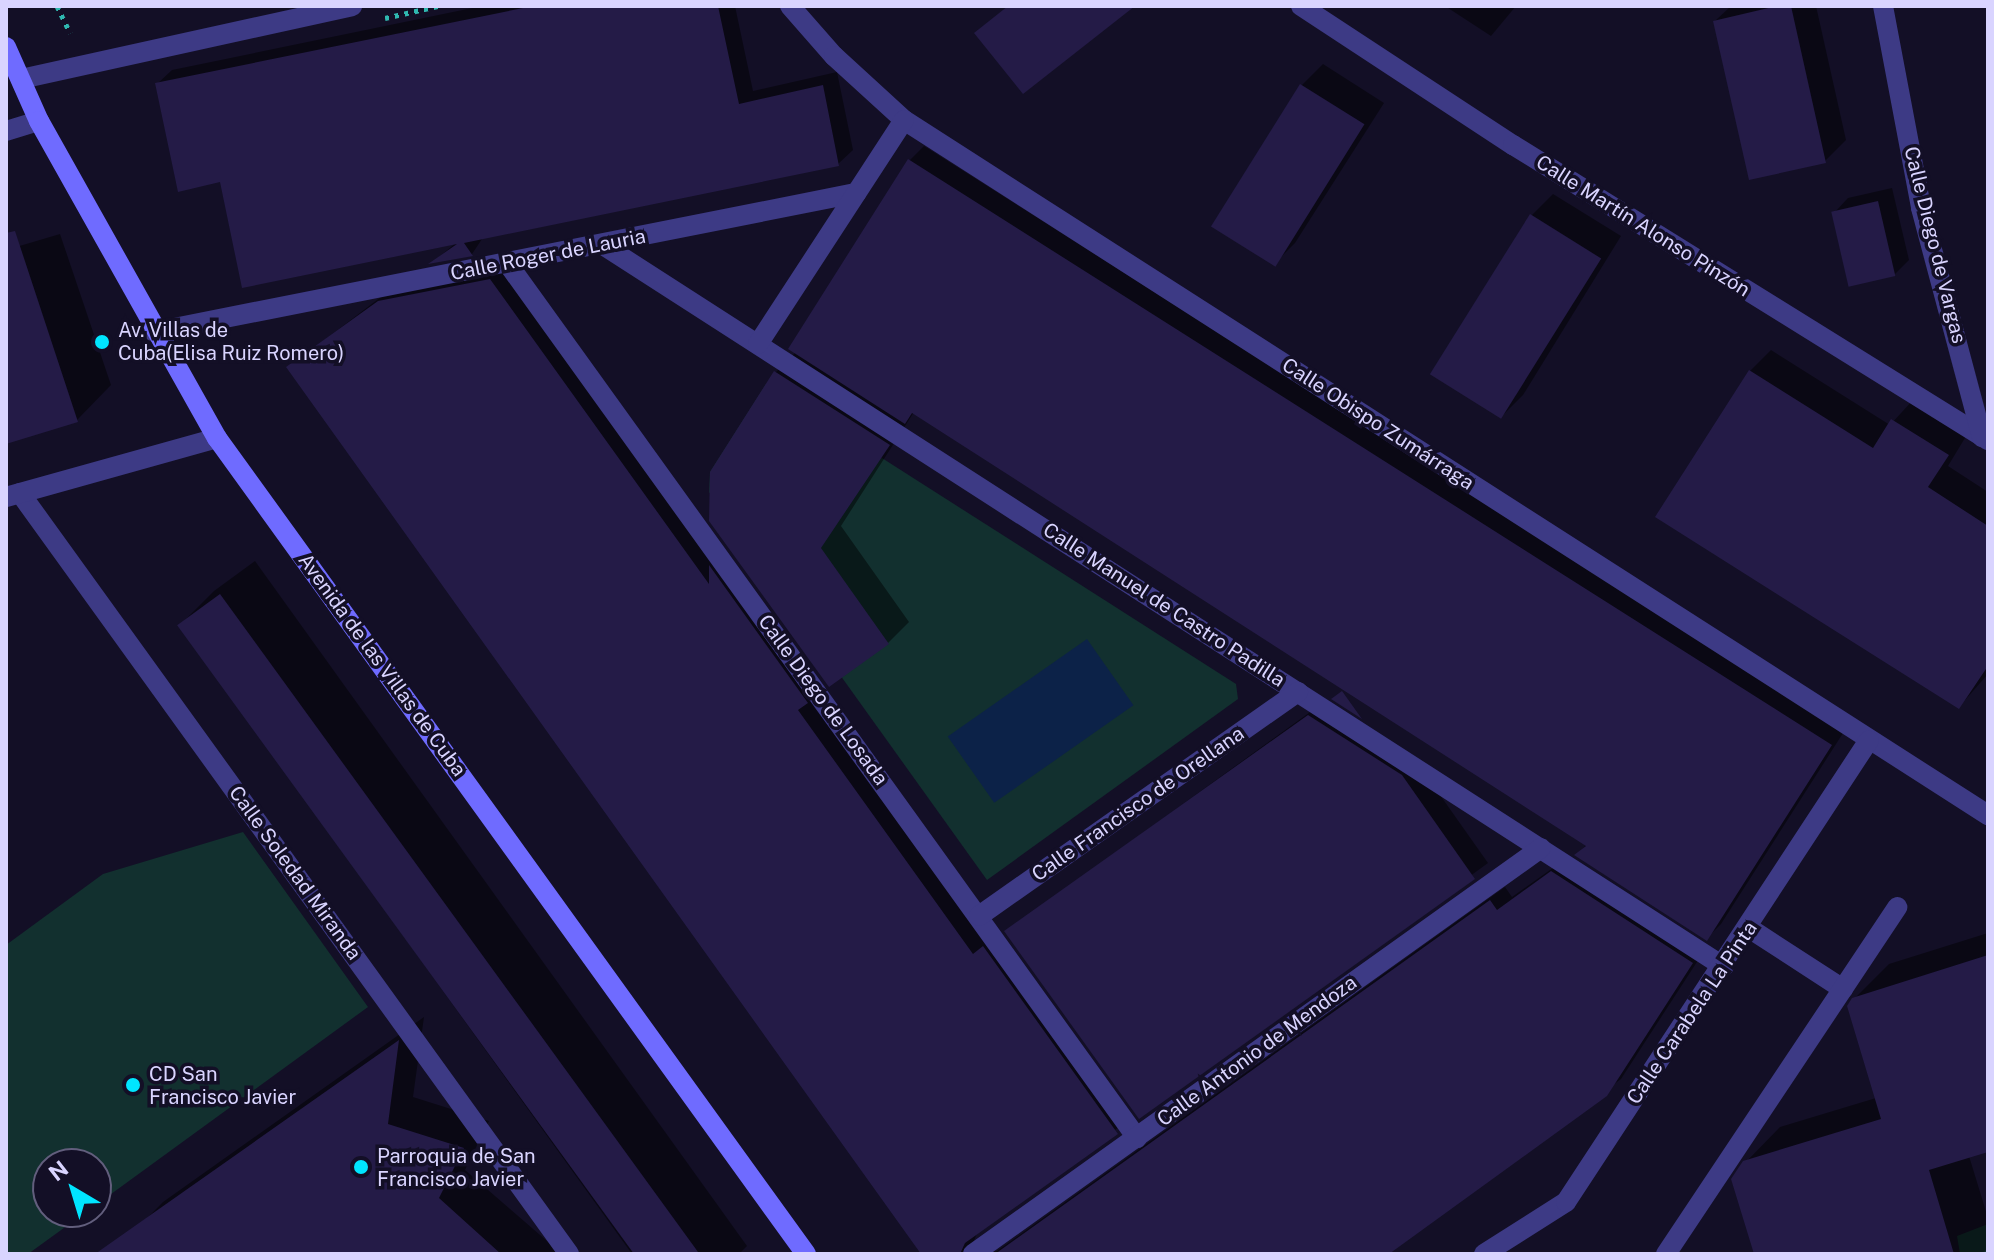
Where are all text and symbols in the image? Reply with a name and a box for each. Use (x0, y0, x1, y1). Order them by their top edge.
street label: Calle Diego de Vargas (1899, 144, 1971, 346)
street label: Calle Martín Alonso Pinzón (1531, 150, 1755, 302)
street label: Calle Roger de Lauria (448, 224, 648, 286)
place label: Av. Villas de Cuba(Elisa Ruiz Romero) (118, 318, 344, 365)
marker: Av. Villas de Cuba(Elisa Ruiz Romero) (93, 333, 111, 351)
street label: Calle Obispo Zumárraga (1277, 353, 1479, 495)
street label: Calle Manuel de Castro Padilla (1038, 518, 1290, 692)
street label: Avenida de las Villas de Cuba (293, 548, 471, 782)
street label: Calle Diego de Losada (753, 610, 893, 790)
street label: Calle Francisco de Orellana (1027, 721, 1249, 887)
street label: Calle Soledad Miranda (224, 781, 366, 965)
street label: Calle Carabela La Pinta (1622, 917, 1762, 1109)
street label: Calle Antonio de Mendoza (1152, 970, 1362, 1132)
place label: CD San Francisco Javier (149, 1062, 296, 1109)
marker: CD San Francisco Javier (124, 1076, 142, 1094)
place label: Parroquia de San Francisco Javier (377, 1144, 536, 1191)
north arrow (32, 1148, 112, 1228)
text: N (44, 1155, 73, 1186)
marker: Parroquia de San Francisco Javier (352, 1158, 370, 1176)

